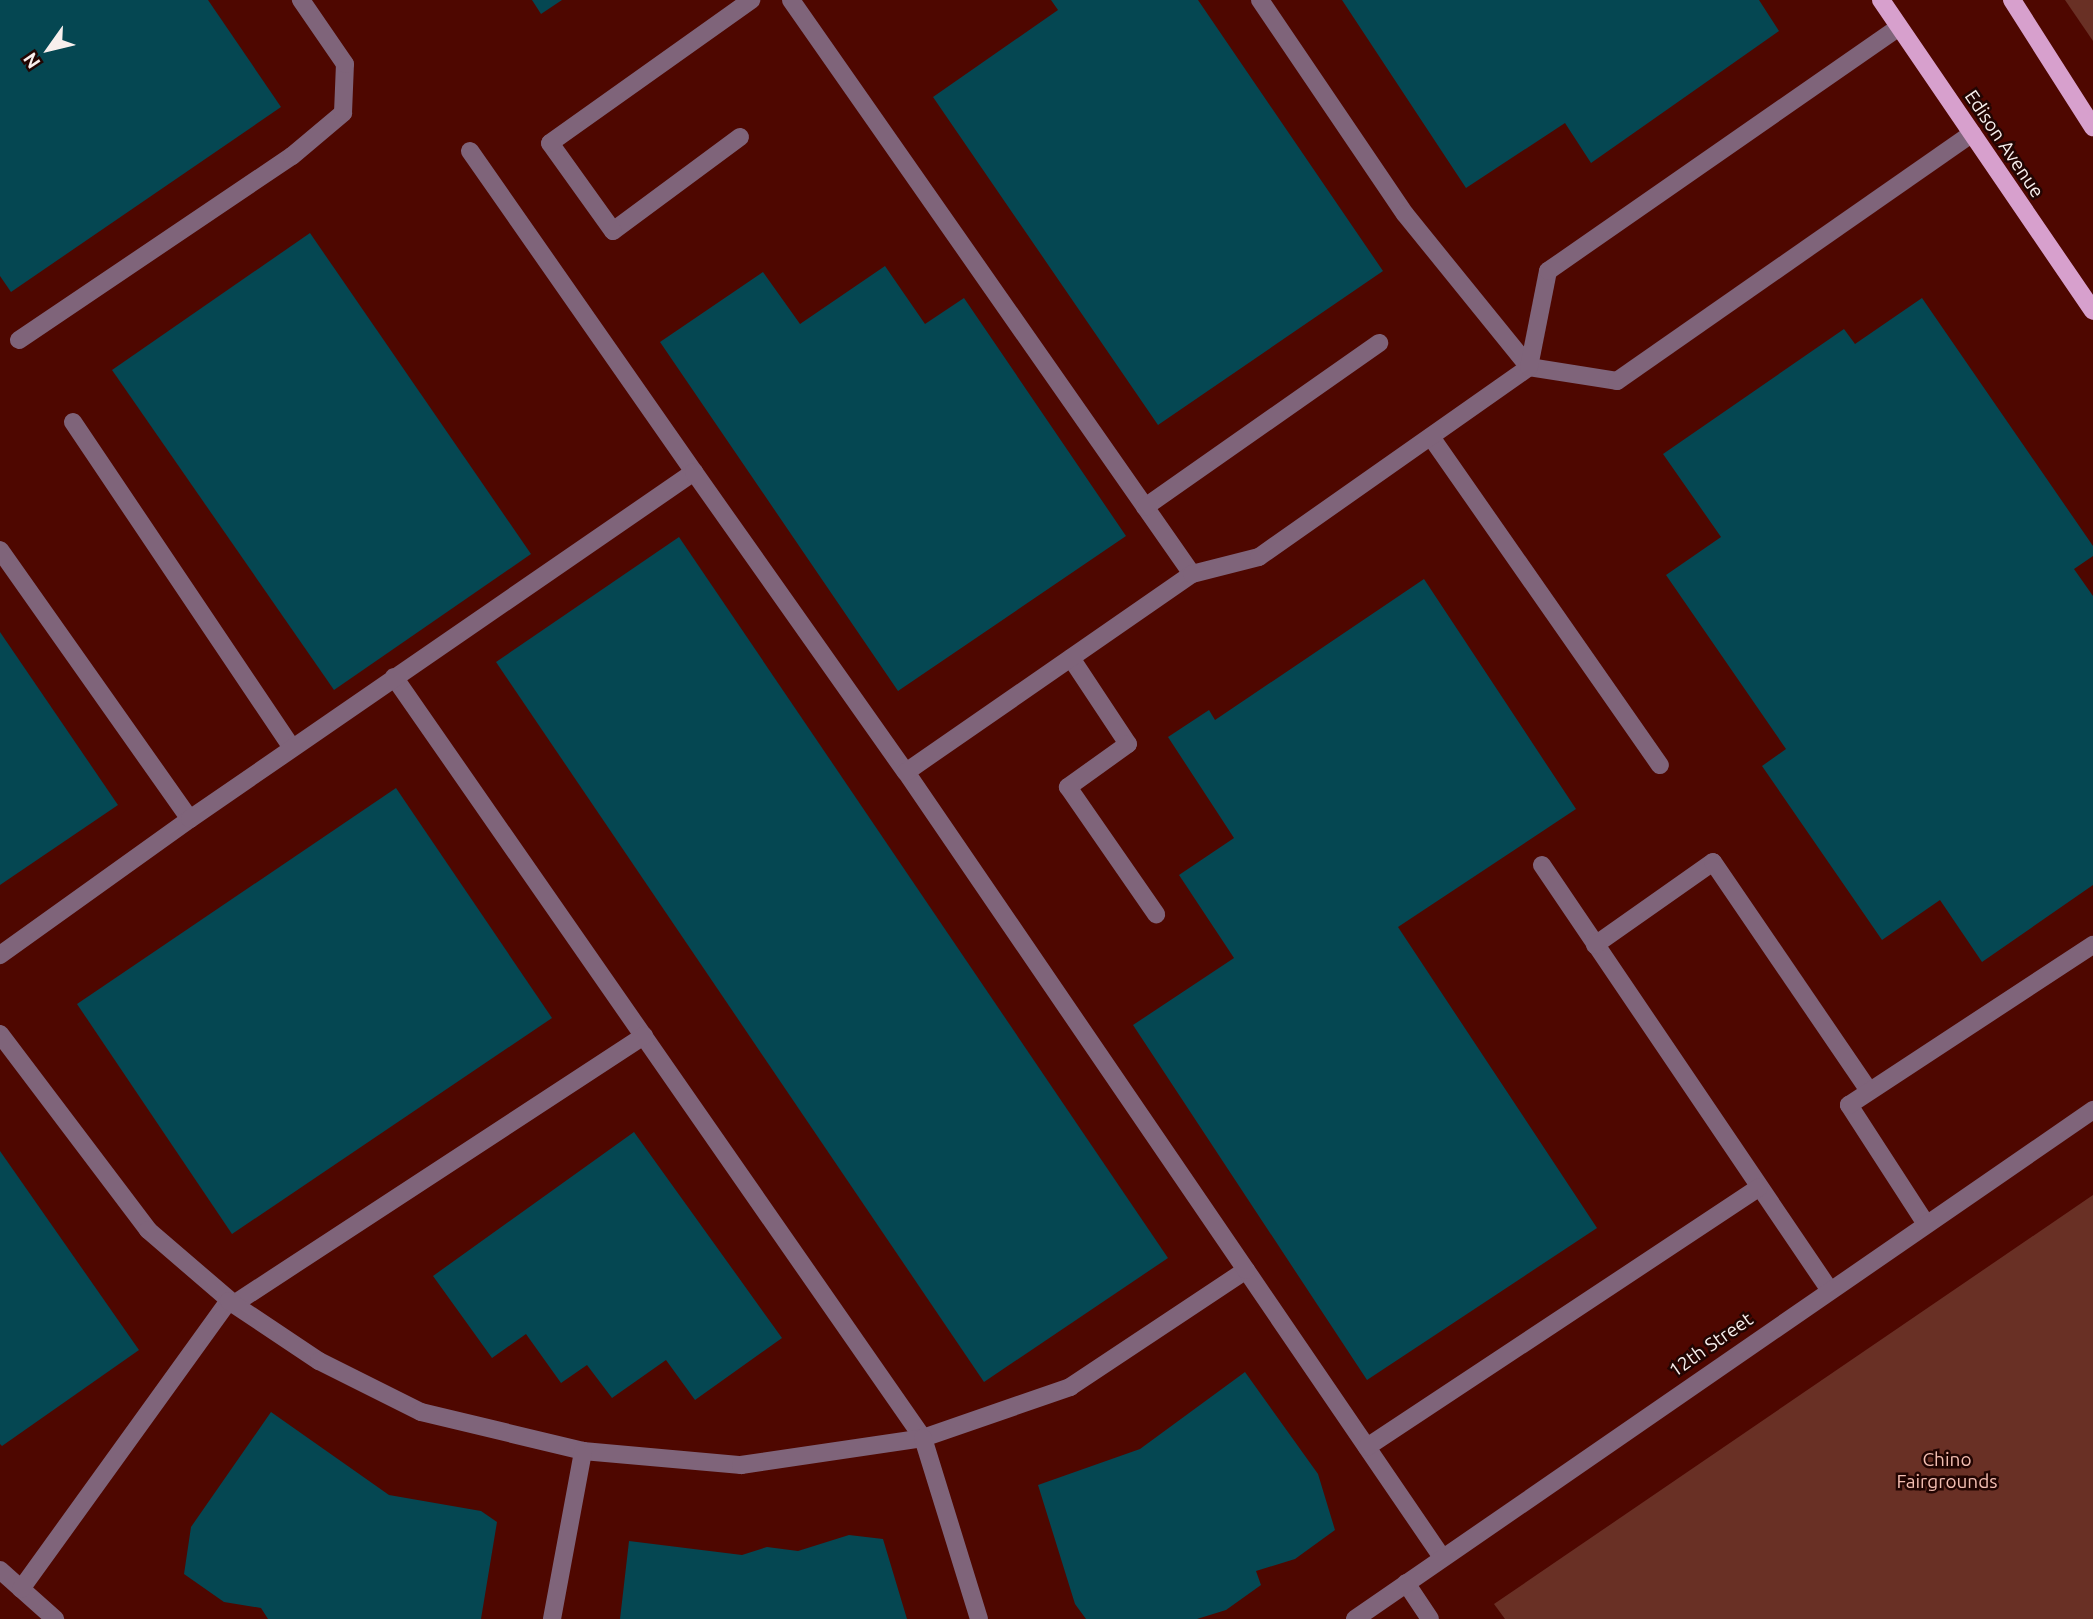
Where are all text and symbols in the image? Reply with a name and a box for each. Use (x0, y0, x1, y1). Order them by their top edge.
north arrow (14, 14, 84, 84)
text: N (19, 49, 45, 73)
street label: Edison Avenue (1960, 86, 2048, 202)
street label: 12th Street (1665, 1308, 1757, 1382)
park label: Chino Fairgrounds (1896, 1449, 1998, 1493)

